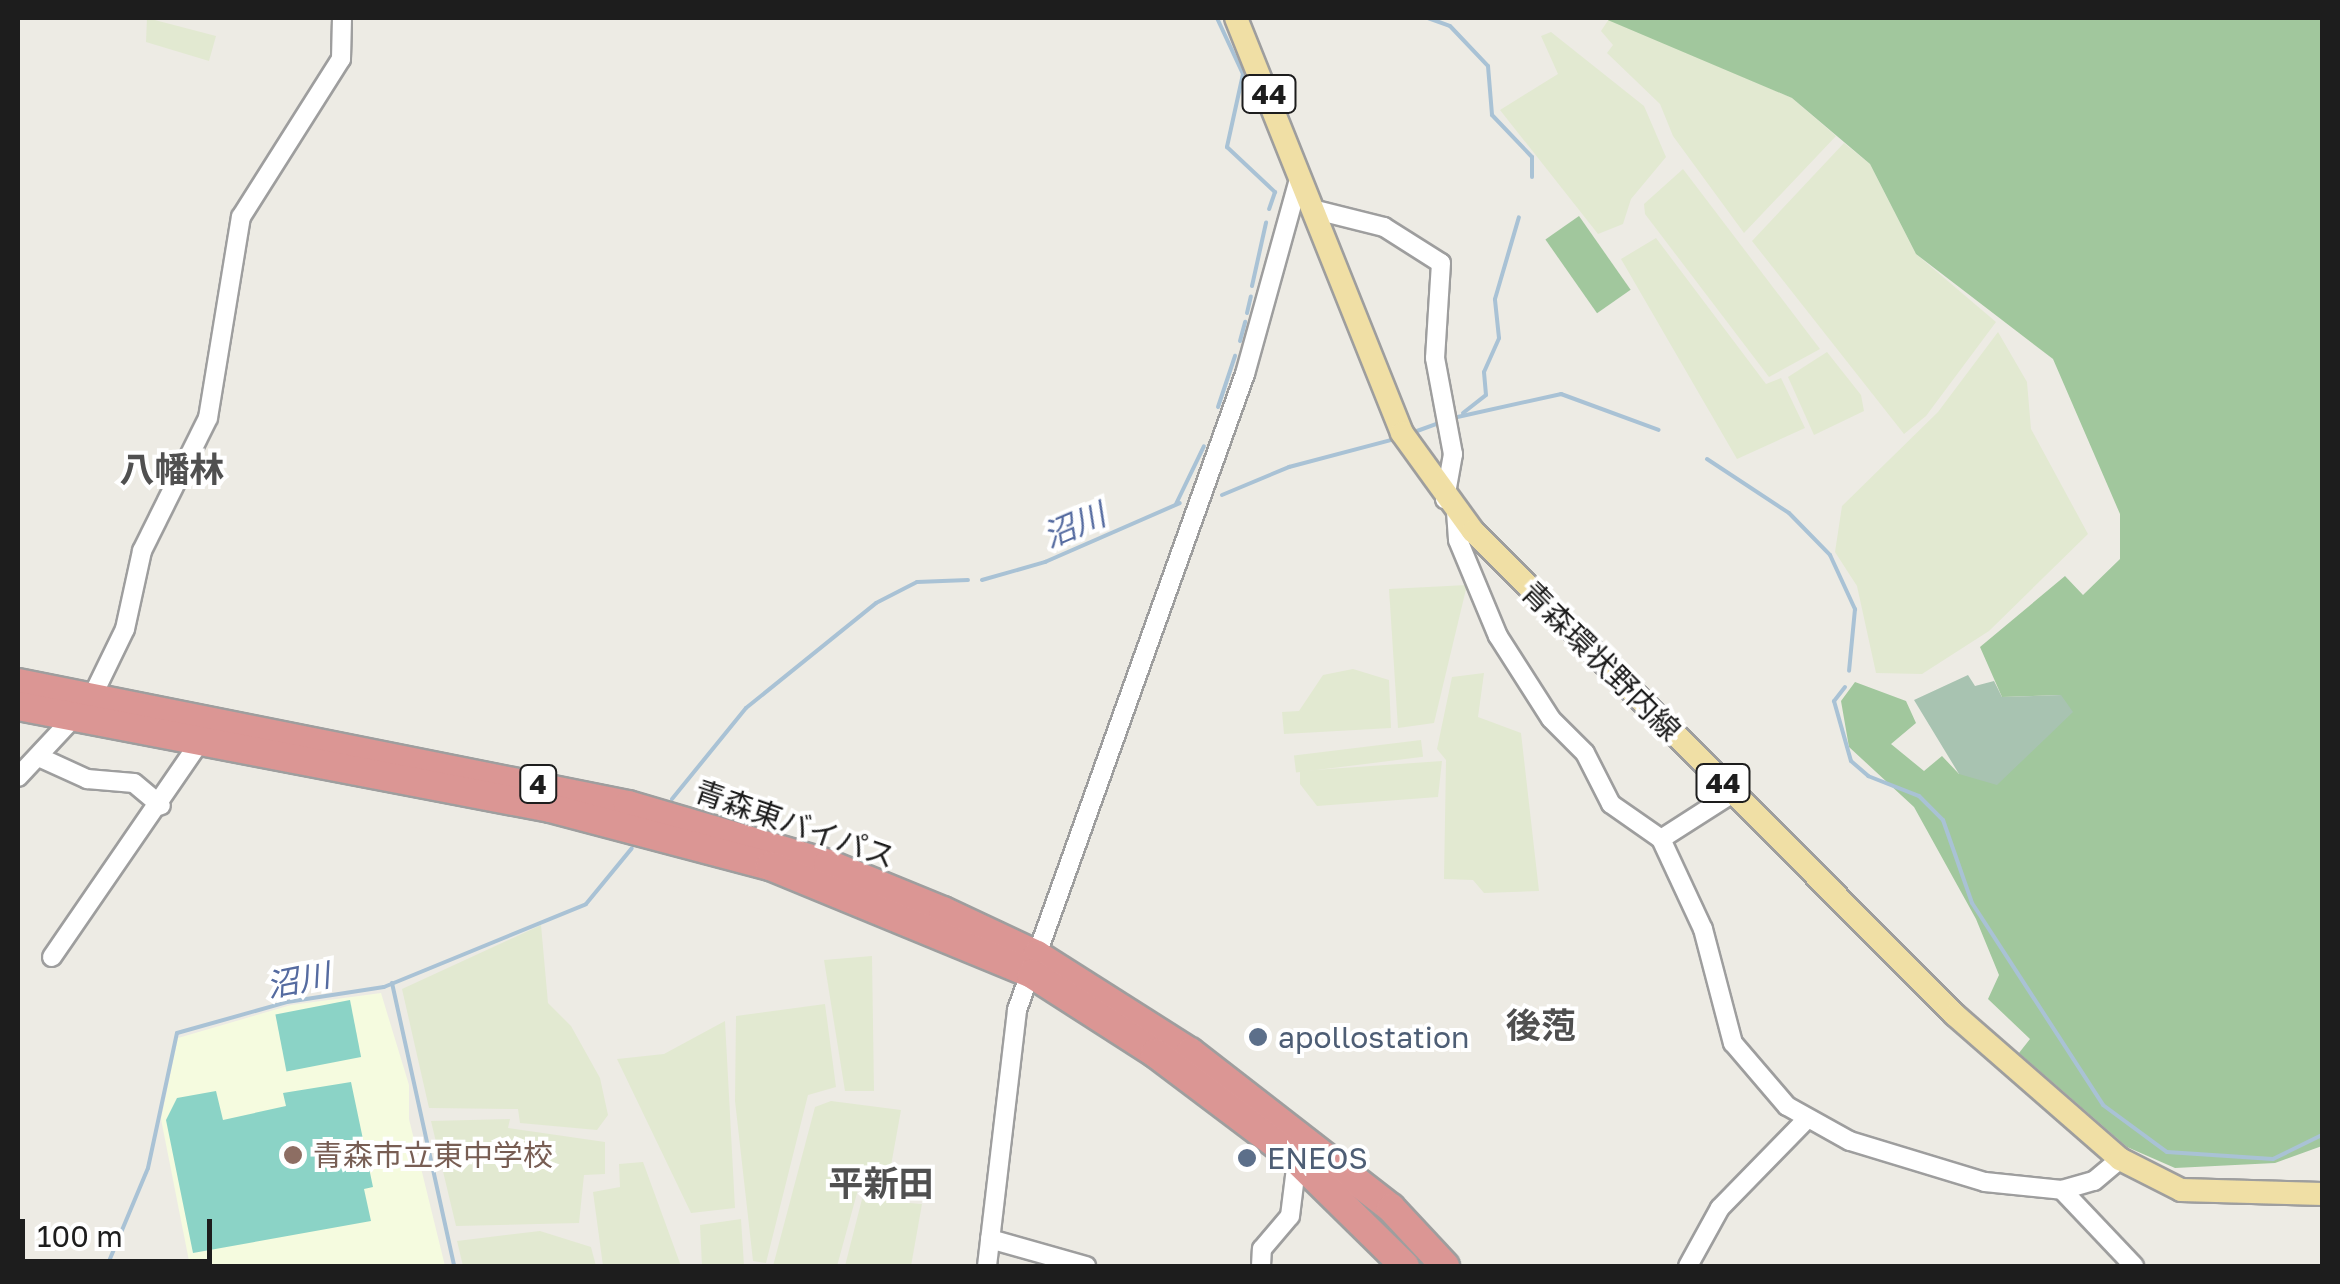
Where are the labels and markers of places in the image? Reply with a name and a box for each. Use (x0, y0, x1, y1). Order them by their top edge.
place label: apollostation (1278, 1019, 1469, 1055)
marker: apollostation (1247, 1026, 1269, 1048)
place label: 青森市立東中学校 (313, 1137, 553, 1173)
place label: ENEOS (1267, 1140, 1368, 1176)
marker: 青森市立東中学校 (282, 1144, 304, 1166)
marker: ENEOS (1236, 1147, 1258, 1169)

